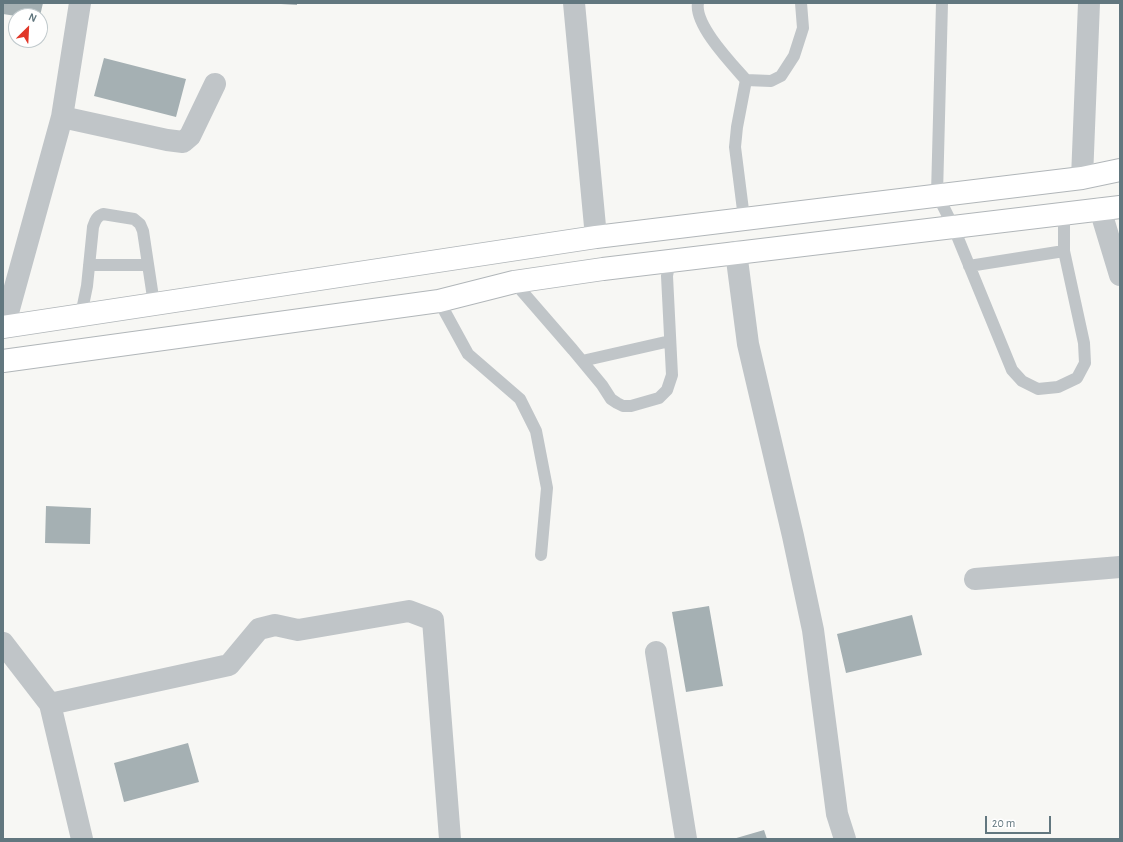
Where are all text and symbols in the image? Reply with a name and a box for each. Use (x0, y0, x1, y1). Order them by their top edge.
north arrow (8, 8, 48, 48)
text: N (27, 11, 38, 24)
scale bar (987, 808, 1053, 834)
text: 20 m (992, 817, 1015, 829)

